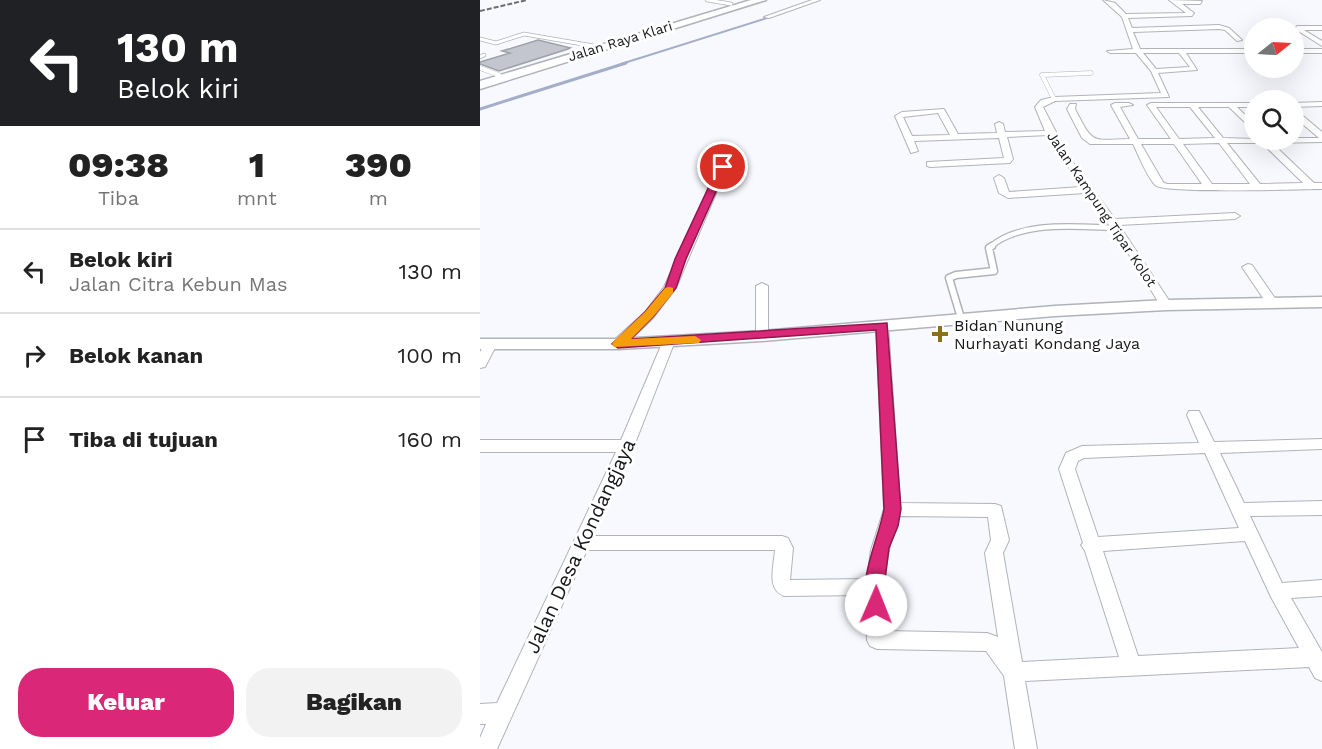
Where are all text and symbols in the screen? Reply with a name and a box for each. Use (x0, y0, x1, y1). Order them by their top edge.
street label: Jalan Raya Klari (566, 18, 674, 64)
north arrow (1244, 18, 1304, 78)
map controls (1244, 18, 1304, 150)
text: 130 m (117, 23, 239, 72)
icon: left (18, 24, 96, 102)
text: Belok kiri (117, 73, 239, 105)
button: search (1244, 90, 1304, 150)
street label: Jalan Kampung Tipar Kolot (1044, 128, 1160, 290)
pin (697, 141, 748, 192)
text: 09:38 (68, 144, 169, 186)
text: 1 (249, 144, 265, 186)
text: 390 (345, 144, 412, 186)
icon: arrive (706, 150, 739, 183)
text: Tiba (98, 186, 139, 210)
text: mnt (237, 186, 277, 210)
text: m (369, 186, 388, 210)
text: Belok kiri (69, 247, 173, 272)
icon: left (18, 255, 51, 288)
text: 130 m (398, 259, 462, 284)
text: Jalan Citra Kebun Mas (69, 272, 288, 296)
place label: Bidan Nunung Nurhayati Kondang Jaya (954, 316, 1140, 353)
marker: Bidan Nunung Nurhayati Kondang Jaya (931, 325, 949, 343)
icon: right (18, 339, 51, 372)
text: Belok kanan (69, 343, 203, 368)
text: 100 m (398, 343, 462, 368)
icon: arrive (18, 423, 51, 456)
text: Tiba di tujuan (69, 427, 218, 452)
text: 160 m (398, 427, 462, 452)
street label: Jalan Desa Kondangjaya (520, 435, 640, 657)
position arrow (844, 573, 908, 637)
button: Keluar (18, 668, 234, 737)
button: Bagikan (246, 668, 462, 737)

